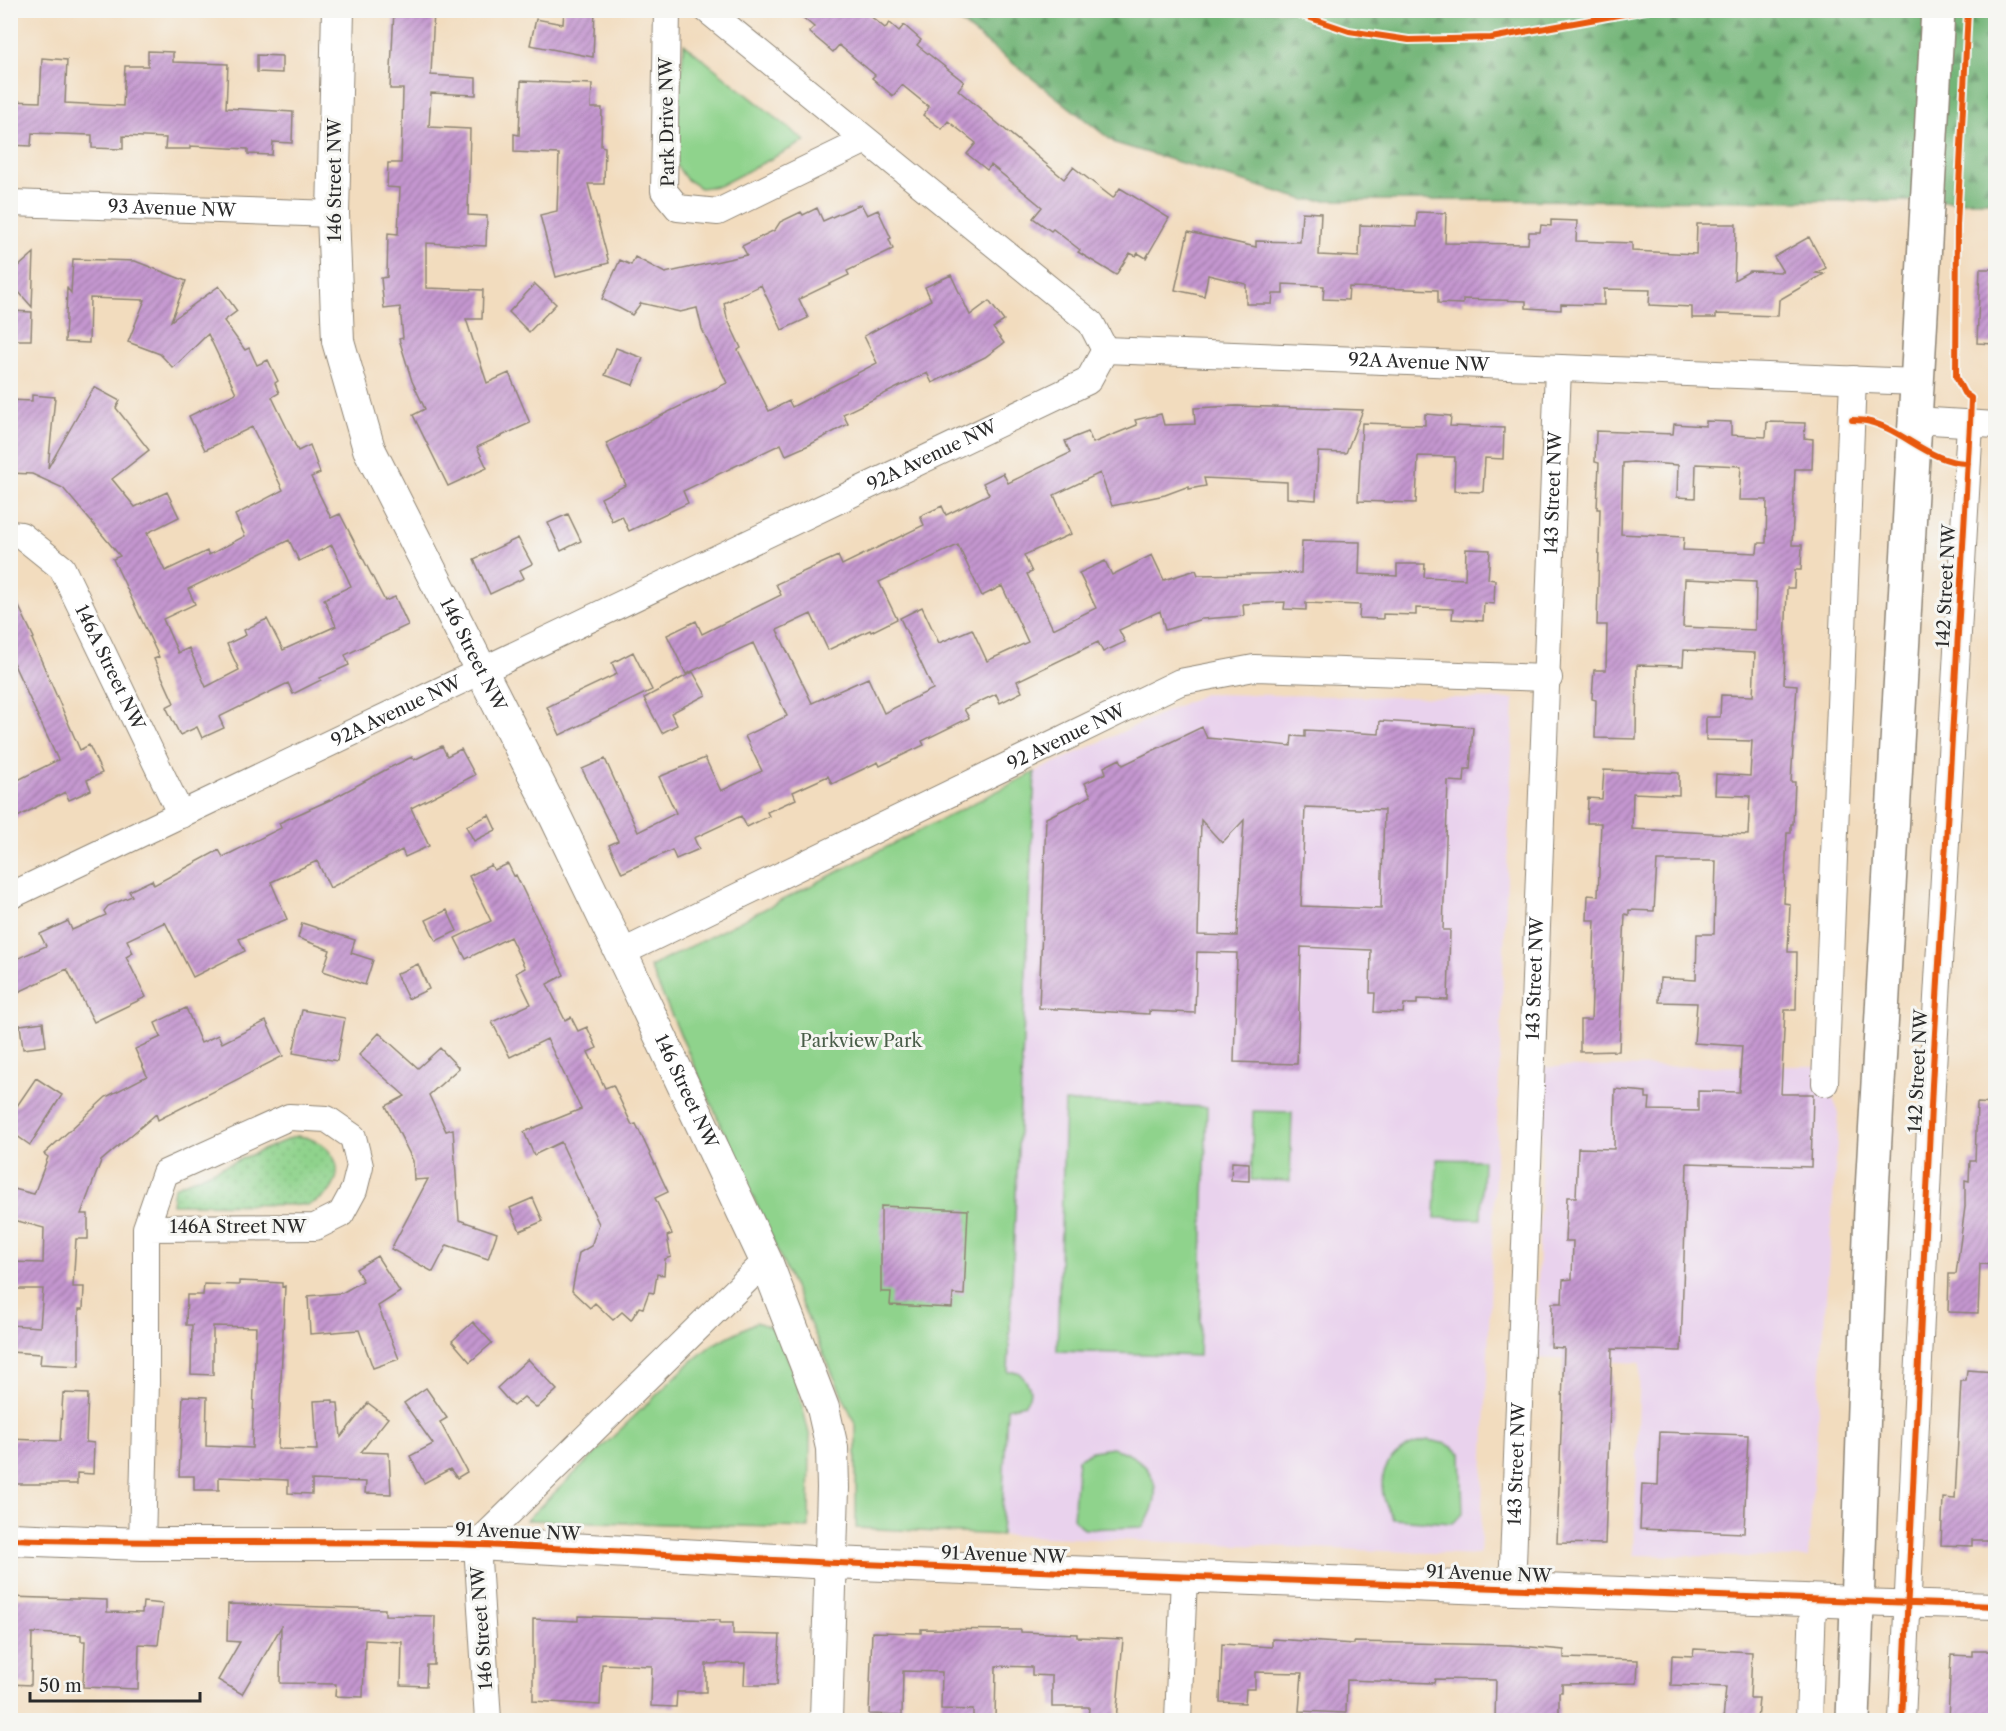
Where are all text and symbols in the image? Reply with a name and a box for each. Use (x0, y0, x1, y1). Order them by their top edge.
street label: Park Drive NW (655, 56, 679, 187)
street label: 146 Street NW (324, 117, 346, 242)
street label: 93 Avenue NW (108, 195, 238, 222)
street label: 92A Avenue NW (1348, 349, 1491, 376)
street label: 92A Avenue NW (864, 415, 1002, 496)
street label: 143 Street NW (1540, 430, 1567, 555)
street label: 142 Street NW (1932, 522, 1960, 648)
street label: 146 Street NW (435, 594, 512, 716)
street label: 146A Street NW (70, 601, 150, 735)
street label: 92A Avenue NW (328, 671, 466, 752)
street label: 92 Avenue NW (1004, 699, 1130, 775)
street label: 143 Street NW (1522, 915, 1548, 1040)
street label: 142 Street NW (1904, 1007, 1932, 1133)
park label: Parkview Park (800, 1030, 924, 1052)
street label: 146 Street NW (650, 1031, 723, 1153)
street label: 146A Street NW (170, 1216, 307, 1238)
street label: 143 Street NW (1503, 1401, 1530, 1526)
street label: 91 Avenue NW (455, 1519, 582, 1545)
street label: 91 Avenue NW (941, 1542, 1068, 1568)
street label: 91 Avenue NW (1426, 1561, 1553, 1587)
street label: 146 Street NW (467, 1564, 497, 1690)
scale bar (30, 1665, 200, 1703)
text: 50 m (39, 1675, 82, 1697)

